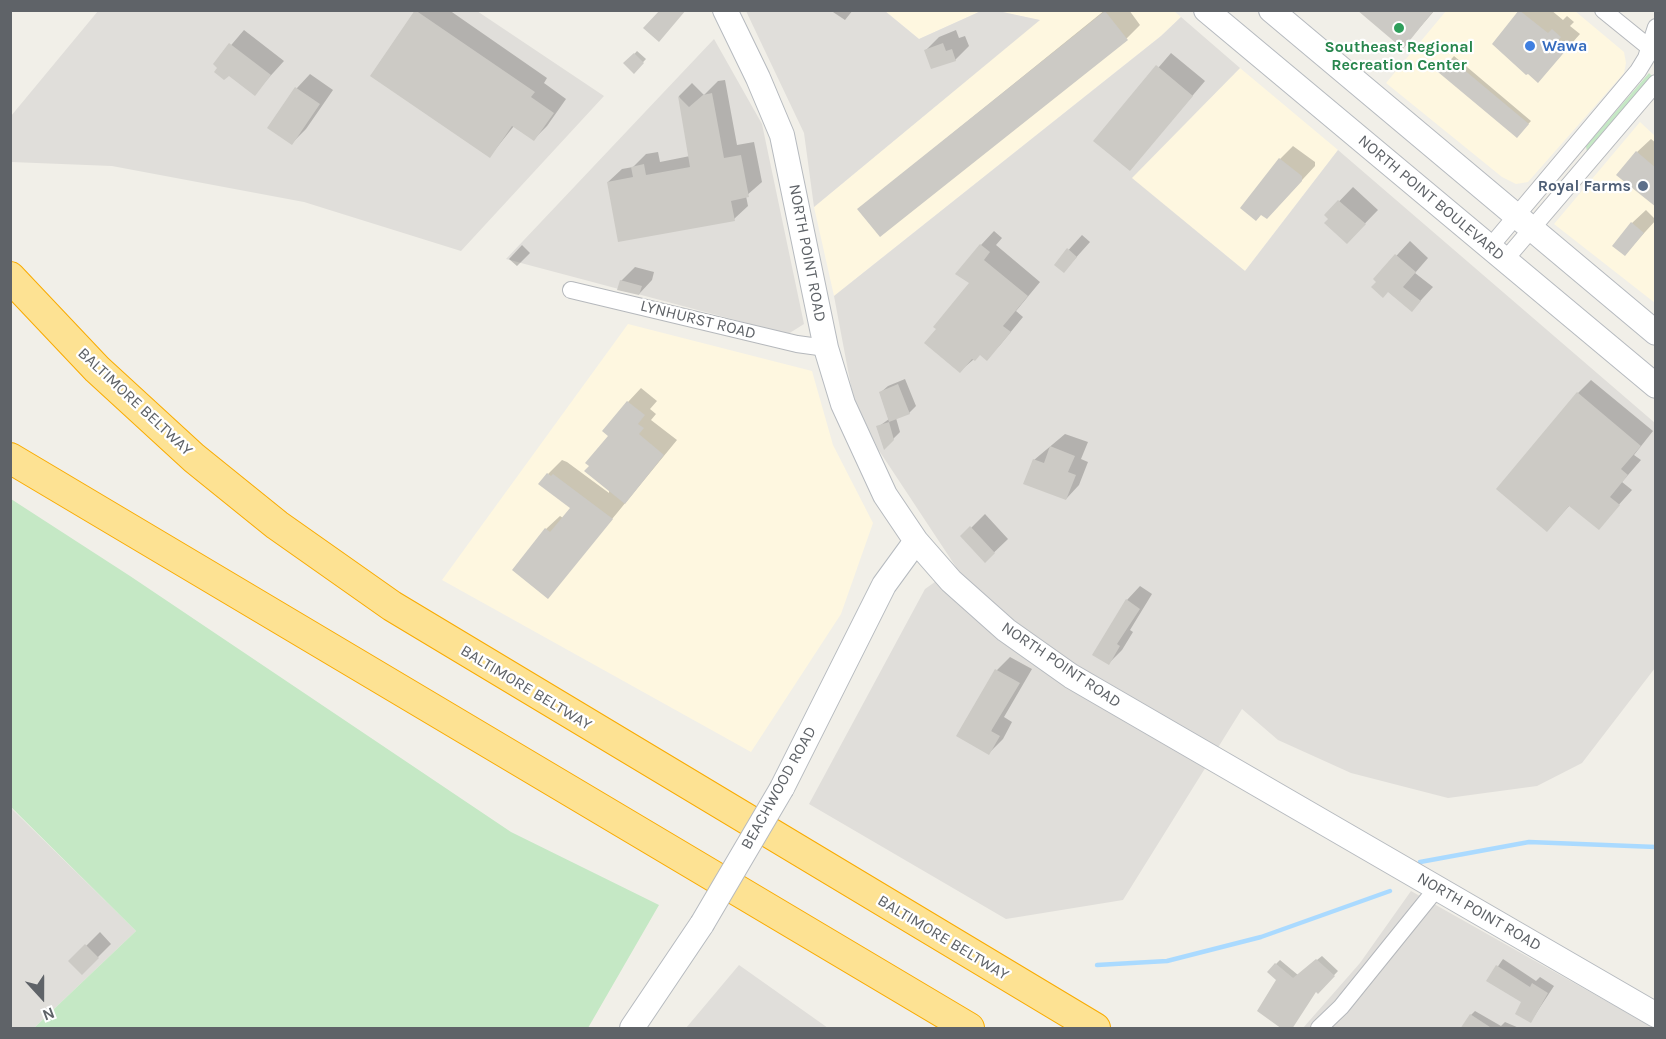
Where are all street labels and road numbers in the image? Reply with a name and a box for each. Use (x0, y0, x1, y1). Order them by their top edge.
street label: NORTH POINT BOULEVARD (1354, 131, 1508, 265)
street label: NORTH POINT ROAD (784, 183, 830, 323)
street label: LYNHURST ROAD (638, 296, 758, 344)
street label: BALTIMORE BELTWAY (74, 344, 196, 460)
street label: NORTH POINT ROAD (998, 618, 1124, 712)
street label: BALTIMORE BELTWAY (457, 641, 595, 735)
street label: BEACHWOOD ROAD (737, 723, 821, 853)
street label: NORTH POINT ROAD (1414, 869, 1544, 955)
street label: BALTIMORE BELTWAY (874, 891, 1012, 985)

